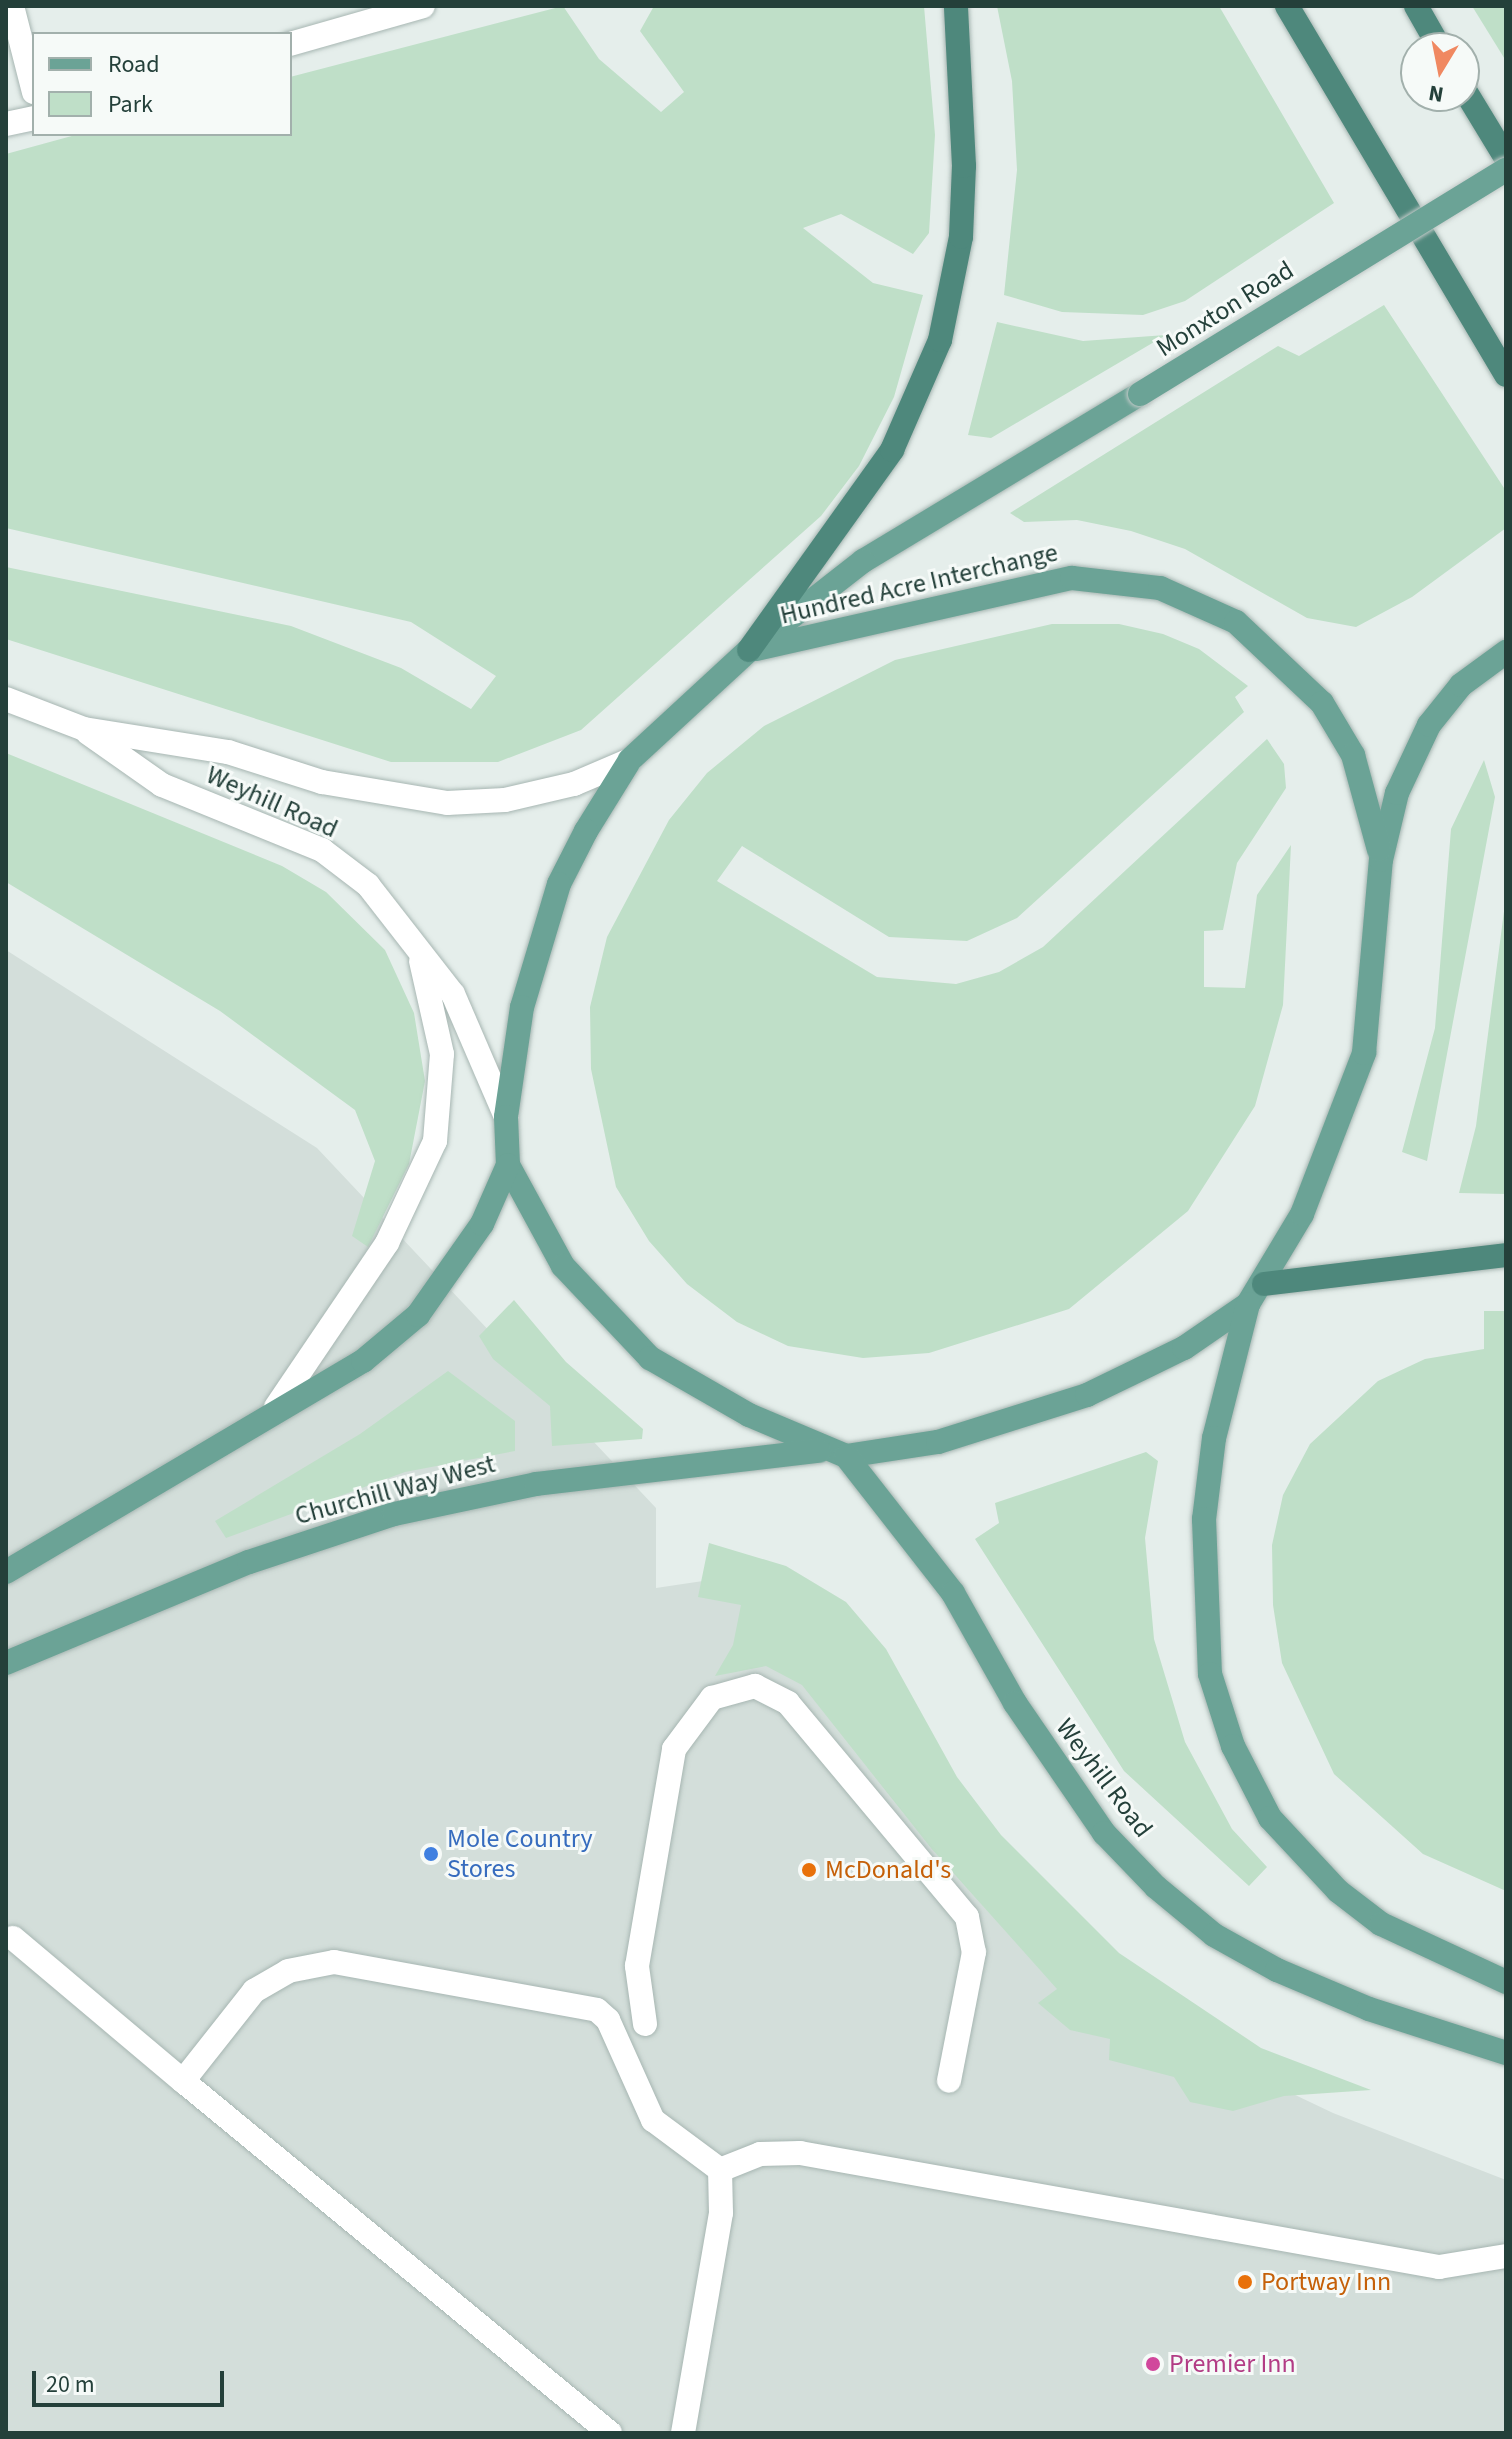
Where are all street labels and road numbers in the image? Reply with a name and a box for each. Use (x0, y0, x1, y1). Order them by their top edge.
street label: Monxton Road (1151, 254, 1299, 364)
street label: Hundred Acre Interchange (777, 537, 1061, 631)
street label: Weyhill Road (202, 759, 342, 845)
street label: Churchill Way West (292, 1448, 498, 1532)
street label: Weyhill Road (1049, 1713, 1159, 1843)

